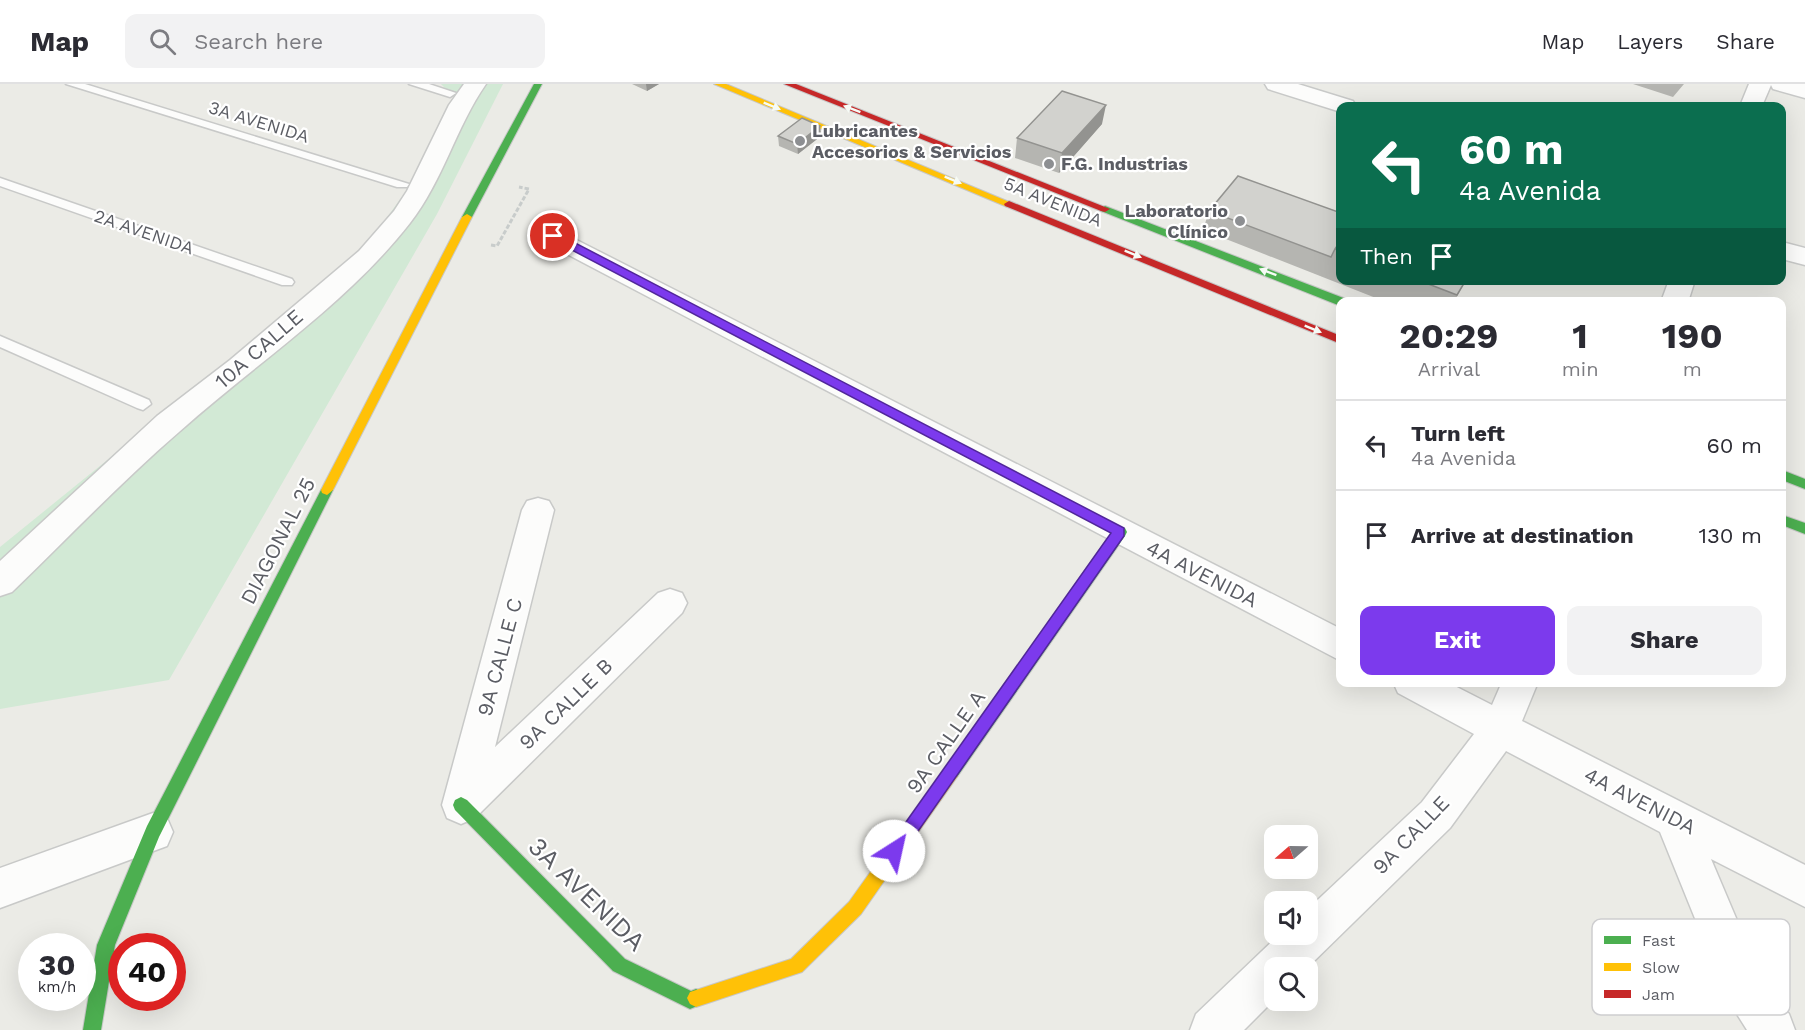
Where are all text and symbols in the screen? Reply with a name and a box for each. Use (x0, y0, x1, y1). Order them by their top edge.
search box (125, 14, 545, 68)
text: Map (30, 25, 89, 58)
icon: search (146, 25, 179, 58)
text: Search here (194, 29, 323, 54)
text: Map (1541, 29, 1584, 54)
text: Layers (1617, 29, 1683, 54)
text: Share (1716, 29, 1775, 54)
street label: 3A AVENIDA (206, 96, 312, 147)
one-way arrow (764, 101, 782, 111)
one-way arrow (842, 104, 860, 114)
place label: Lubricantes Accesorios & Servicios (812, 120, 1012, 162)
text: 60 m (1459, 125, 1563, 174)
icon: left (1360, 126, 1438, 204)
marker: Lubricantes Accesorios & Servicios (793, 134, 807, 148)
place label: F.G. Industrias (1061, 153, 1188, 174)
marker: F.G. Industrias (1042, 157, 1056, 171)
street label: 5A AVENIDA (1001, 172, 1105, 231)
one-way arrow (944, 175, 962, 185)
text: 4a Avenida (1459, 175, 1601, 207)
place label: Laboratorio Clínico (1125, 200, 1228, 242)
street label: 2A AVENIDA (92, 205, 197, 258)
pin (527, 210, 578, 261)
marker: Laboratorio Clínico (1233, 214, 1247, 228)
icon: arrive (536, 219, 569, 252)
icon: arrive (1425, 240, 1458, 273)
text: Then (1360, 244, 1413, 269)
one-way arrow (1124, 250, 1142, 259)
one-way arrow (1258, 267, 1276, 277)
street label: 10A CALLE (210, 304, 308, 394)
text: 20:29 (1399, 315, 1498, 357)
text: 1 (1572, 315, 1588, 357)
text: 190 (1662, 315, 1723, 357)
one-way arrow (1305, 324, 1323, 334)
text: Arrival (1418, 357, 1480, 381)
text: min (1562, 357, 1599, 381)
text: m (1683, 357, 1702, 381)
text: Turn left (1411, 421, 1505, 446)
icon: left (1360, 429, 1393, 462)
text: 60 m (1706, 433, 1762, 458)
text: 4a Avenida (1411, 446, 1516, 470)
street label: DIAGONAL 25 (235, 473, 320, 608)
icon: arrive (1360, 519, 1393, 552)
text: Arrive at destination (1411, 523, 1634, 548)
text: 130 m (1698, 523, 1762, 548)
street label: 4A AVENIDA (1142, 535, 1262, 612)
street label: 9A CALLE C (472, 595, 527, 719)
button: Exit (1360, 606, 1555, 675)
button: Share (1567, 606, 1762, 675)
street label: 9A CALLE B (514, 653, 618, 755)
street label: 9A CALLE A (901, 685, 990, 798)
street label: 4A AVENIDA (1580, 762, 1700, 839)
street label: 9A CALLE (1367, 790, 1454, 879)
position arrow (862, 819, 926, 883)
north arrow (1264, 825, 1318, 879)
map controls (1264, 825, 1318, 1011)
street label: 3A AVENIDA (523, 831, 651, 957)
button: sound (1264, 891, 1318, 945)
legend (1592, 919, 1790, 1015)
text: Fast (1642, 931, 1675, 950)
speed limit sign: 40 (108, 933, 186, 1011)
text: 30 (38, 947, 76, 982)
button: search (1264, 957, 1318, 1011)
text: Slow (1642, 958, 1680, 977)
text: km/h (38, 978, 76, 996)
text: Jam (1642, 985, 1675, 1004)

